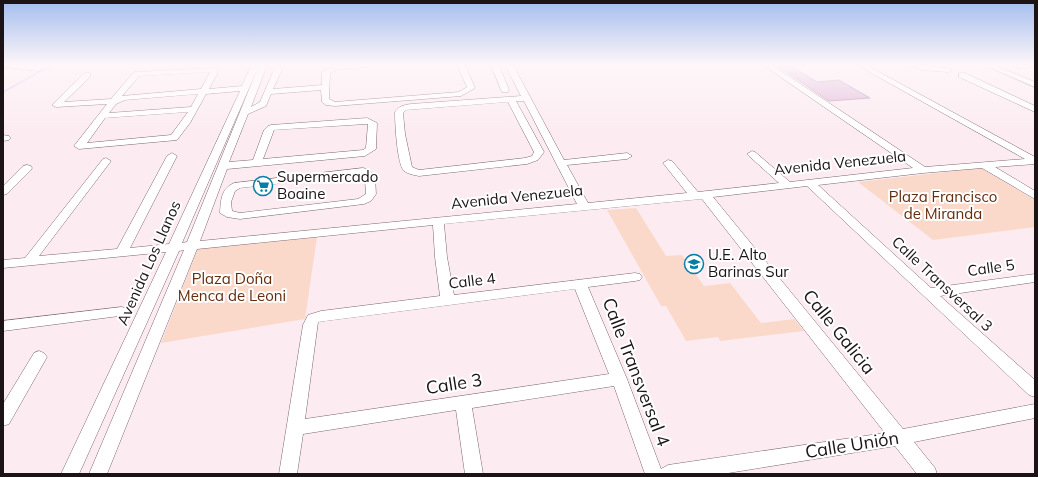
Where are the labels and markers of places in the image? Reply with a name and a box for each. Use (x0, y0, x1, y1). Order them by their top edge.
place label: Supermercado Boaine (277, 167, 378, 203)
supermarket icon: Supermercado Boaine (252, 175, 274, 197)
place label: U.E. Alto Barinas Sur (708, 245, 789, 281)
school or university icon: U.E. Alto Barinas Sur (683, 253, 705, 275)

